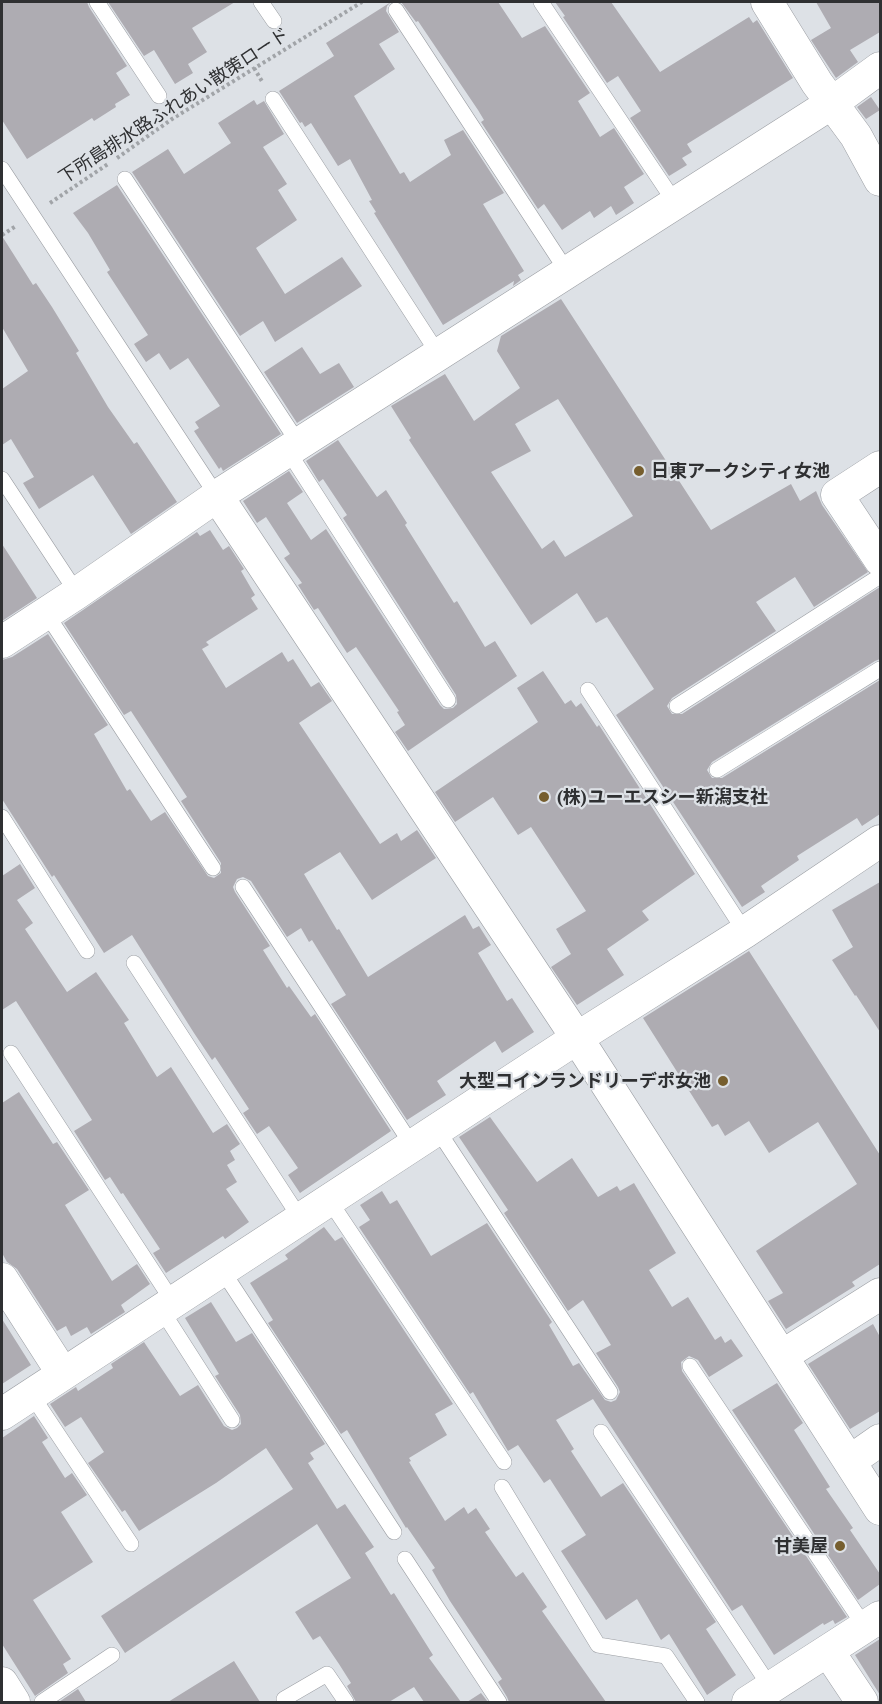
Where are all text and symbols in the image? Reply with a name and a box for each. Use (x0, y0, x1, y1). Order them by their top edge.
street label: 下所島排水路ふれあい散策ロード (55, 23, 293, 189)
place label: 日東アークシティ女池 (651, 460, 830, 482)
marker: 日東アークシティ女池 (632, 464, 646, 478)
place label: (株)ユーエスシー新潟支社 (556, 786, 768, 808)
marker: (株)ユーエスシー新潟支社 (537, 790, 551, 804)
place label: 大型コインランドリーデポ女池 (459, 1070, 711, 1092)
marker: 大型コインランドリーデポ女池 (716, 1074, 730, 1088)
place label: 甘美屋 (774, 1535, 828, 1557)
marker: 甘美屋 (833, 1539, 847, 1553)

